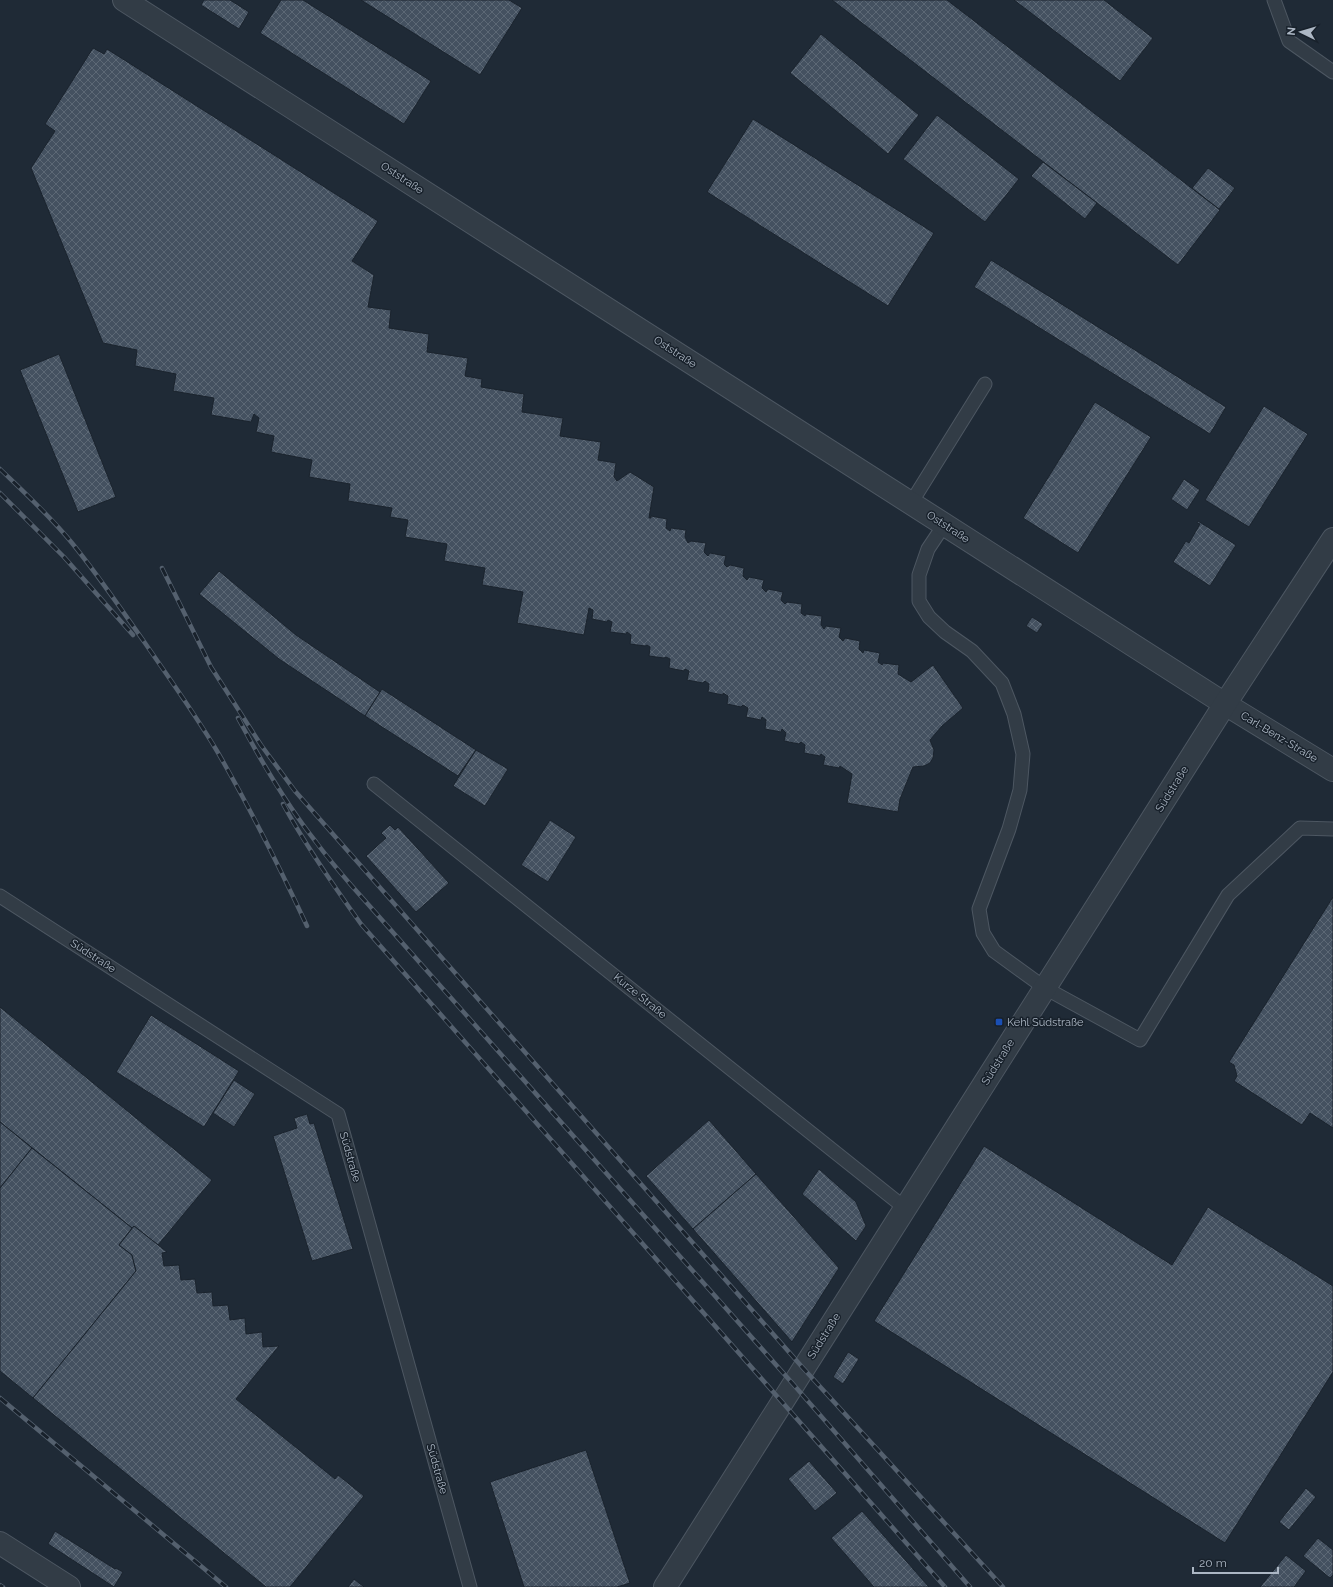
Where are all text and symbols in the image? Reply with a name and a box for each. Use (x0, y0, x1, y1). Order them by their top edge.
north arrow (1281, 12, 1321, 52)
text: N (1285, 26, 1298, 36)
street label: Oststraße (378, 159, 426, 197)
street label: Oststraße (651, 333, 699, 371)
street label: Oststraße (924, 508, 972, 546)
street label: Carl-Benz-Straße (1238, 709, 1320, 765)
street label: Südstraße (1153, 763, 1191, 814)
street label: Südstraße (68, 937, 119, 976)
street label: Kurze Straße (611, 971, 670, 1022)
place label: Kehl Südstraße (1007, 1016, 1084, 1029)
marker: Kehl Südstraße (994, 1017, 1004, 1027)
street label: Südstraße (979, 1036, 1017, 1087)
street label: Südstraße (337, 1131, 363, 1184)
street label: Südstraße (805, 1310, 843, 1361)
street label: Südstraße (424, 1443, 450, 1496)
scale bar (1193, 1549, 1278, 1575)
text: 20 m (1199, 1556, 1227, 1570)

